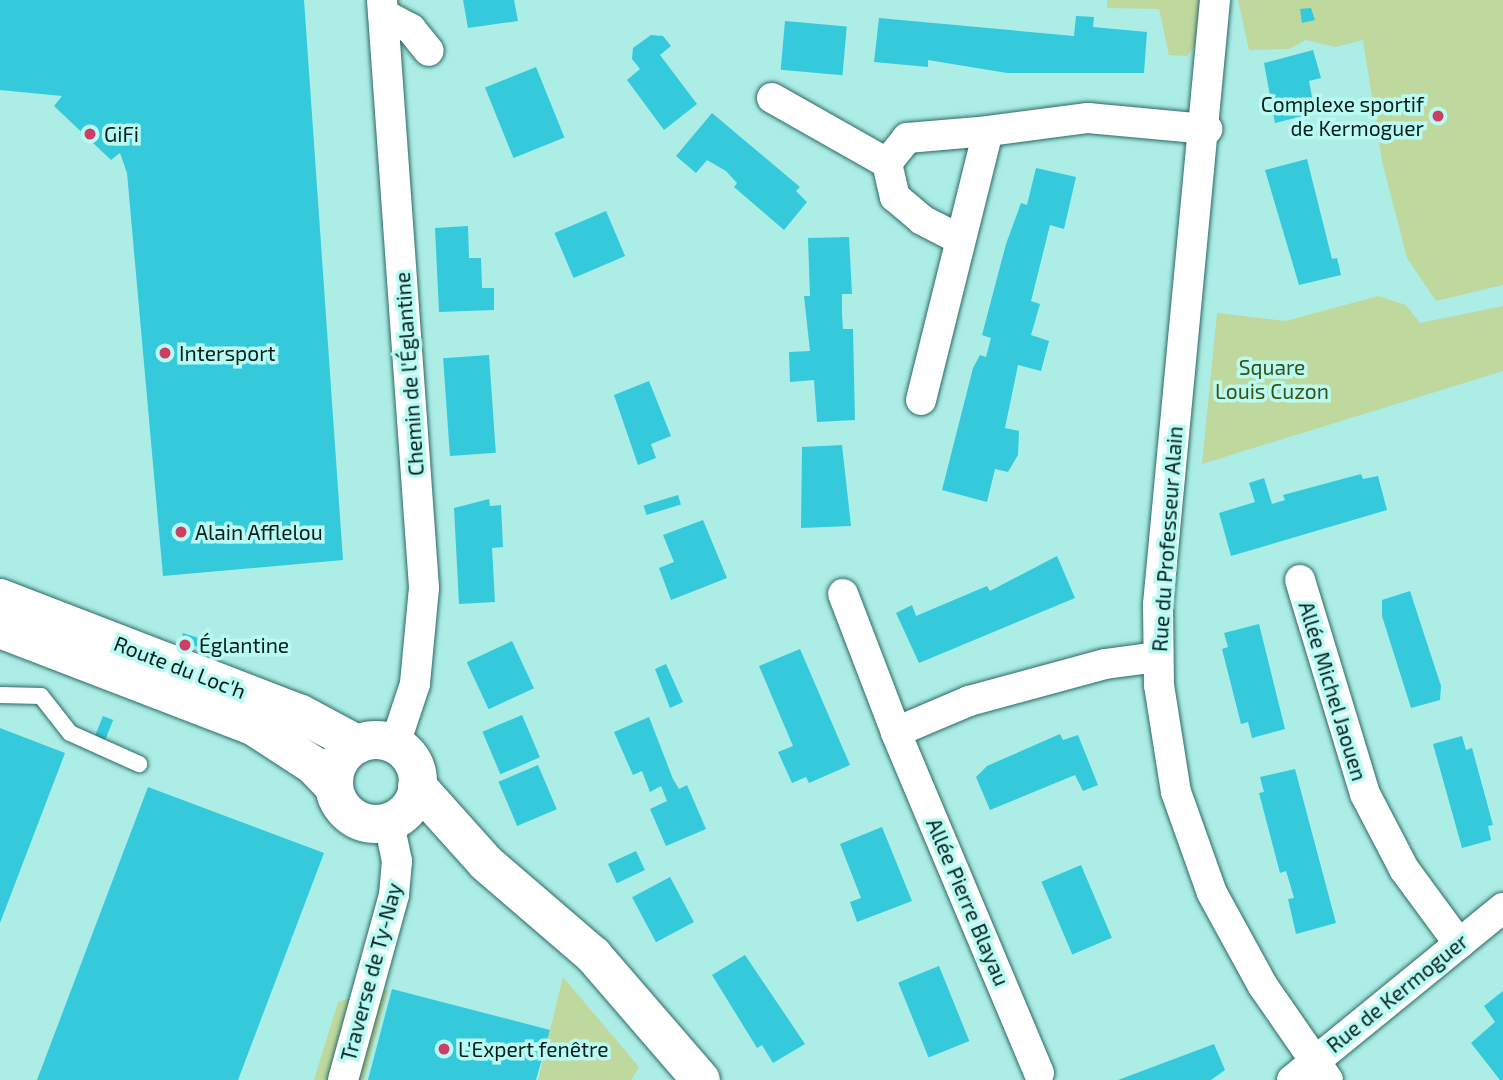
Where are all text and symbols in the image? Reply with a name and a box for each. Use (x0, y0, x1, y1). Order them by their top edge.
place label: Complexe sportif de Kermoguer (1261, 91, 1424, 141)
marker: Complexe sportif de Kermoguer (1430, 108, 1446, 124)
place label: GiFi (104, 121, 139, 147)
marker: GiFi (82, 126, 98, 142)
street label: Chemin de l'Églantine (389, 271, 429, 477)
place label: Intersport (179, 340, 276, 366)
marker: Intersport (157, 345, 173, 361)
park label: Square Louis Cuzon (1215, 354, 1329, 404)
street label: Rue du Professeur Alain (1147, 425, 1187, 653)
place label: Alain Afflelou (195, 519, 323, 545)
marker: Alain Afflelou (173, 524, 189, 540)
street label: Allée Michel Jaouen (1294, 598, 1372, 784)
street label: Route du Loc'h (111, 630, 249, 704)
place label: Églantine (199, 632, 289, 658)
marker: Églantine (177, 637, 193, 653)
street label: Allée Pierre Blayau (921, 814, 1015, 990)
street label: Traverse de Ty-Nay (335, 880, 407, 1064)
street label: Rue de Kermoguer (1321, 928, 1473, 1058)
place label: L'Expert fenêtre (458, 1036, 609, 1062)
marker: L'Expert fenêtre (436, 1041, 452, 1057)

